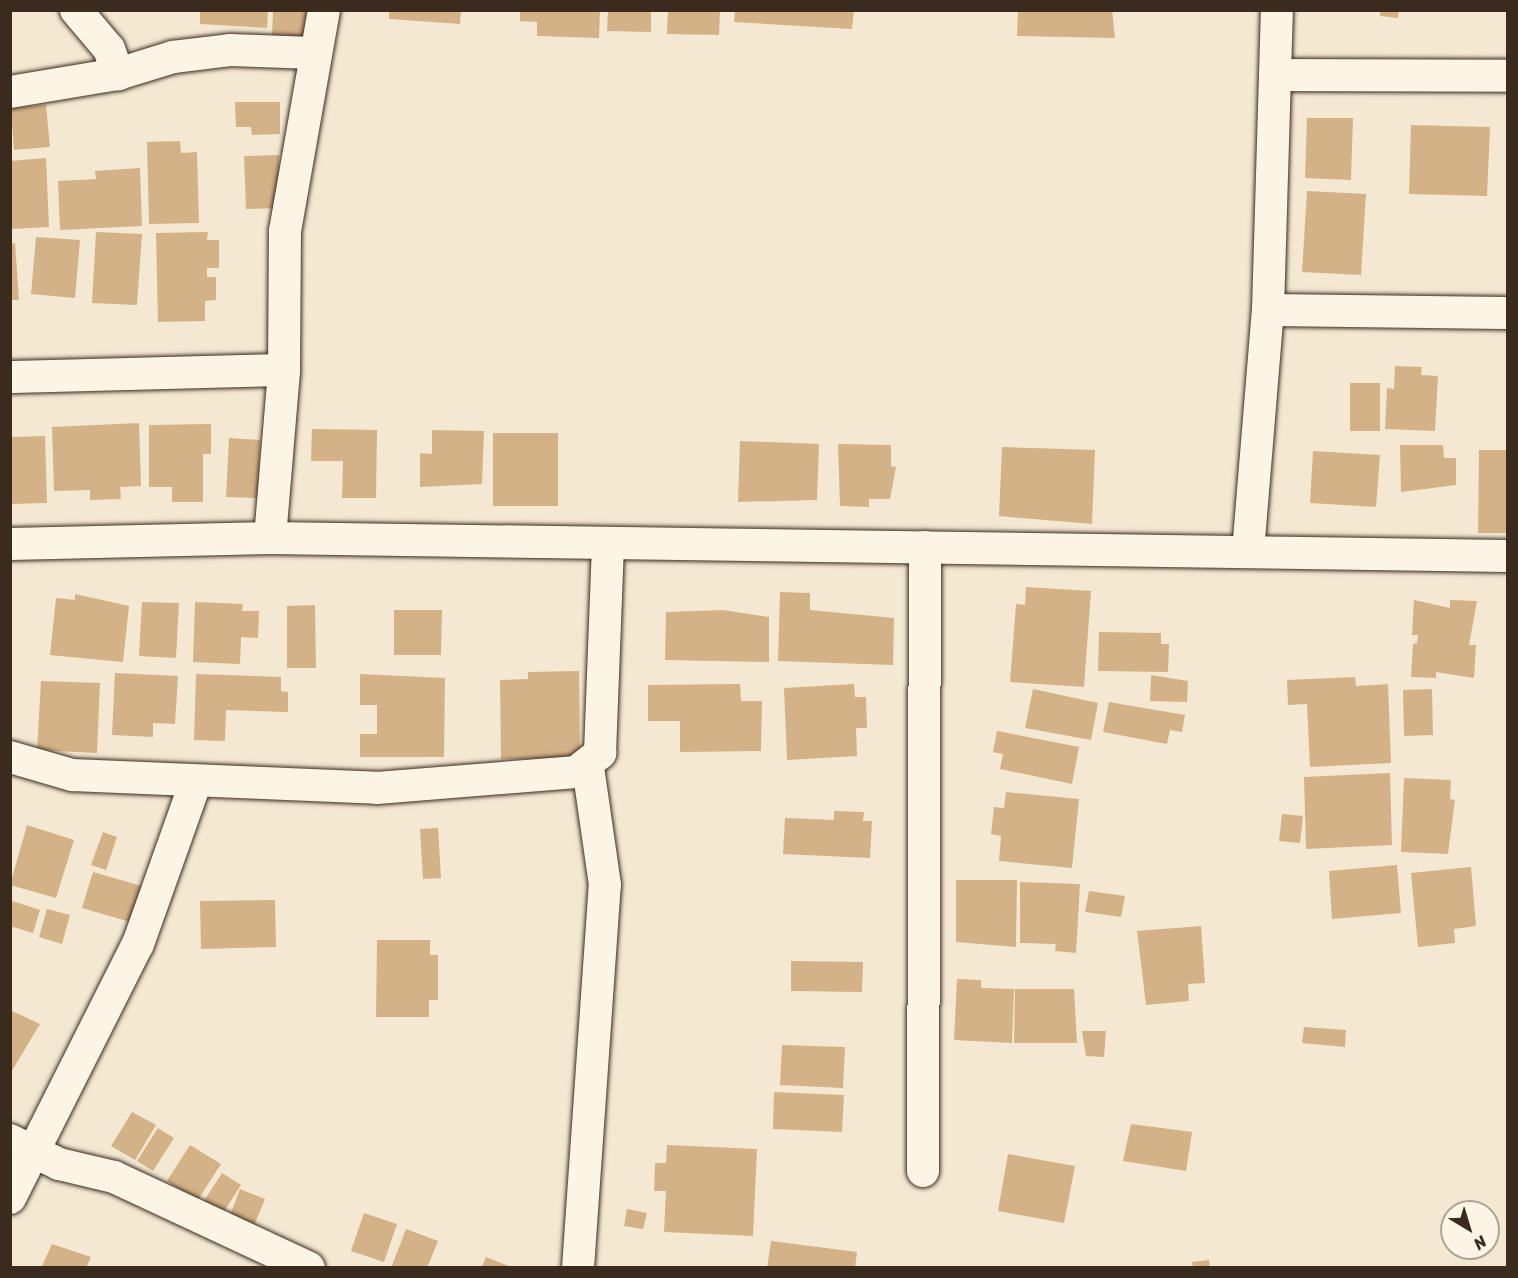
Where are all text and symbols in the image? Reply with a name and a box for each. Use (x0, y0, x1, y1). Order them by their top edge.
north arrow (1440, 1200, 1500, 1260)
text: N (1467, 1228, 1493, 1258)

